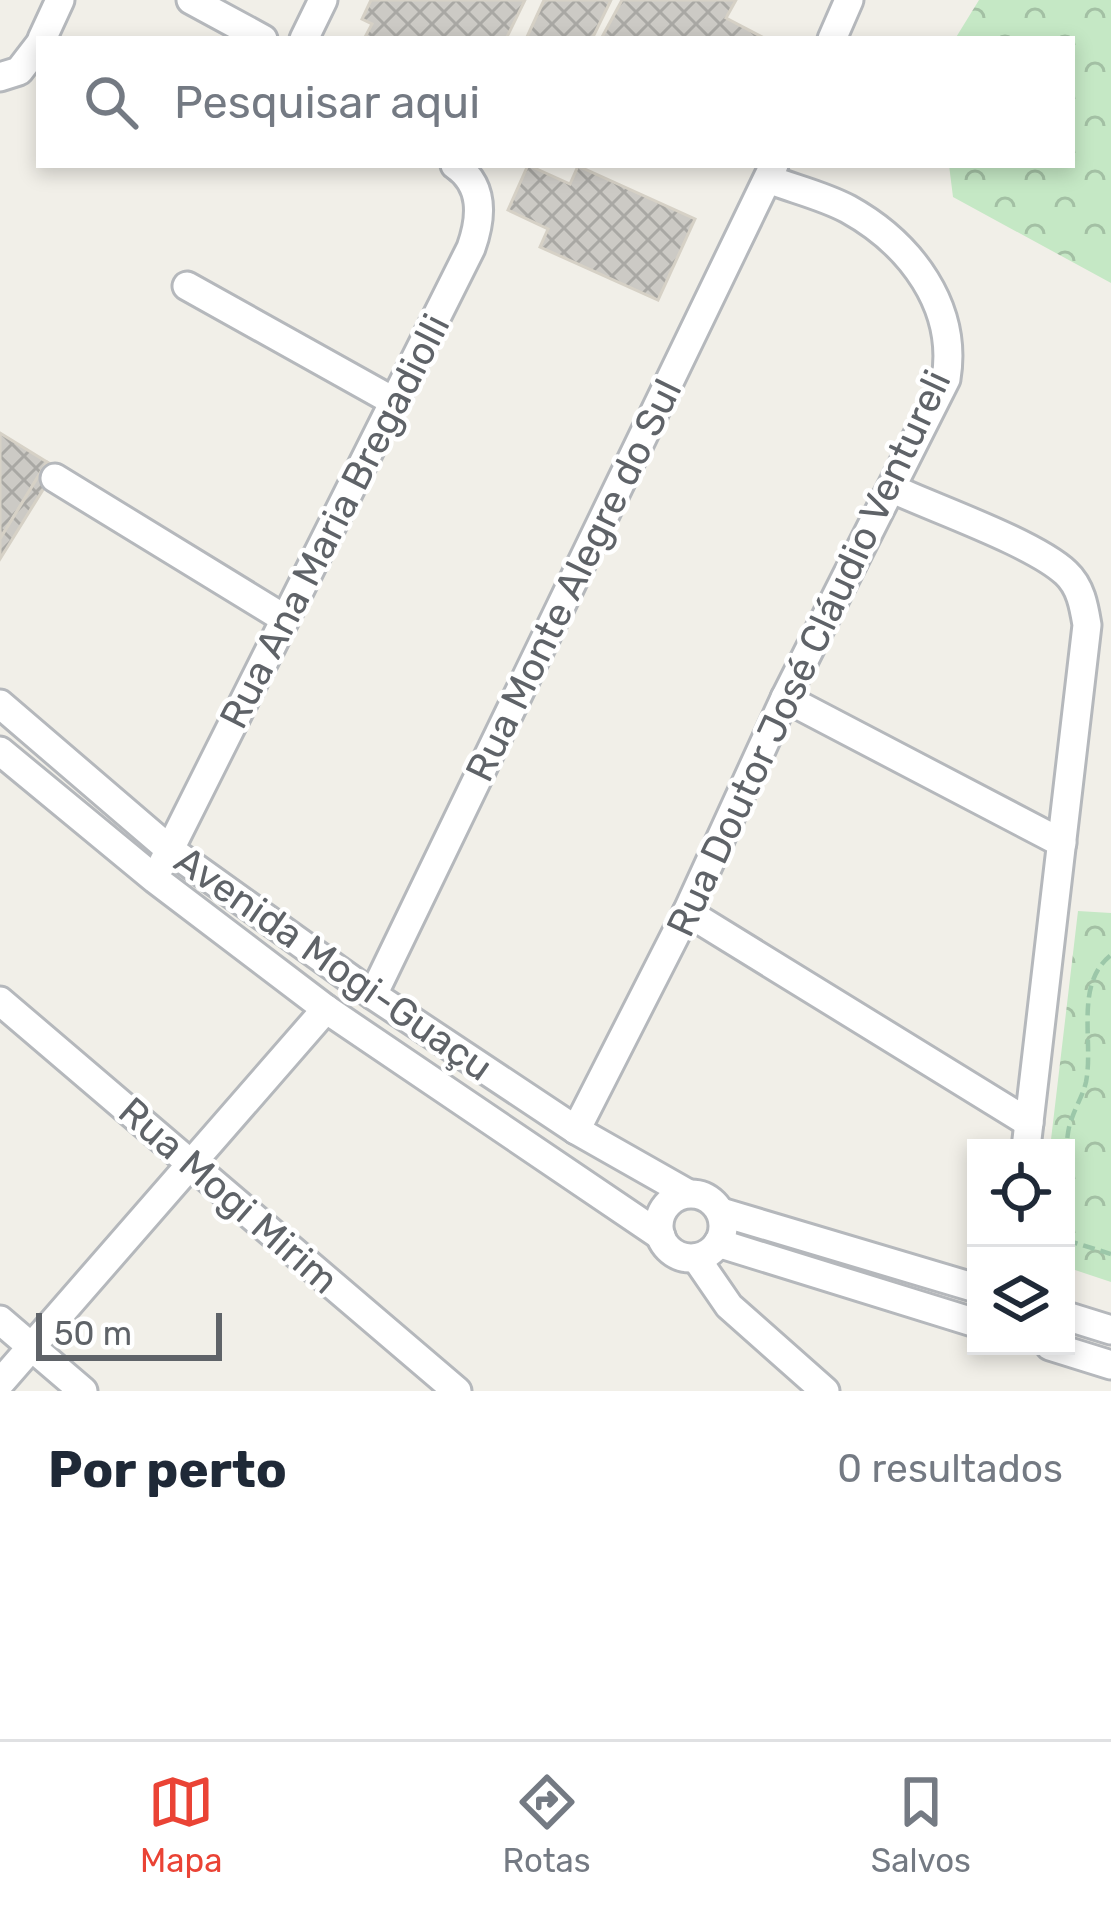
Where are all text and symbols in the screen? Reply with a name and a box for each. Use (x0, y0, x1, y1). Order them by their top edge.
search box (36, 36, 1075, 168)
icon: search (78, 69, 144, 135)
text: Pesquisar aqui (174, 76, 480, 129)
street label: Rua Ana Maria Bregadiolli (210, 307, 459, 736)
street label: Rua Doutor José Cláudio Ventureli (657, 363, 961, 944)
street label: Rua Monte Alegre do Sul (456, 372, 691, 789)
street label: Avenida Mogi-Guaçu (166, 837, 501, 1091)
street label: Rua Mogi Mirim (109, 1088, 347, 1303)
map controls (967, 1139, 1075, 1355)
button: locate (967, 1139, 1075, 1247)
button: layers (967, 1247, 1075, 1355)
scale bar (36, 1307, 222, 1360)
text: 50 m (54, 1314, 132, 1353)
text: Por perto (48, 1439, 287, 1500)
text: 0 resultados (837, 1446, 1063, 1492)
tab: Mapa (140, 1769, 222, 1880)
tab: Rotas (502, 1769, 591, 1880)
tab: Salvos (871, 1769, 971, 1880)

